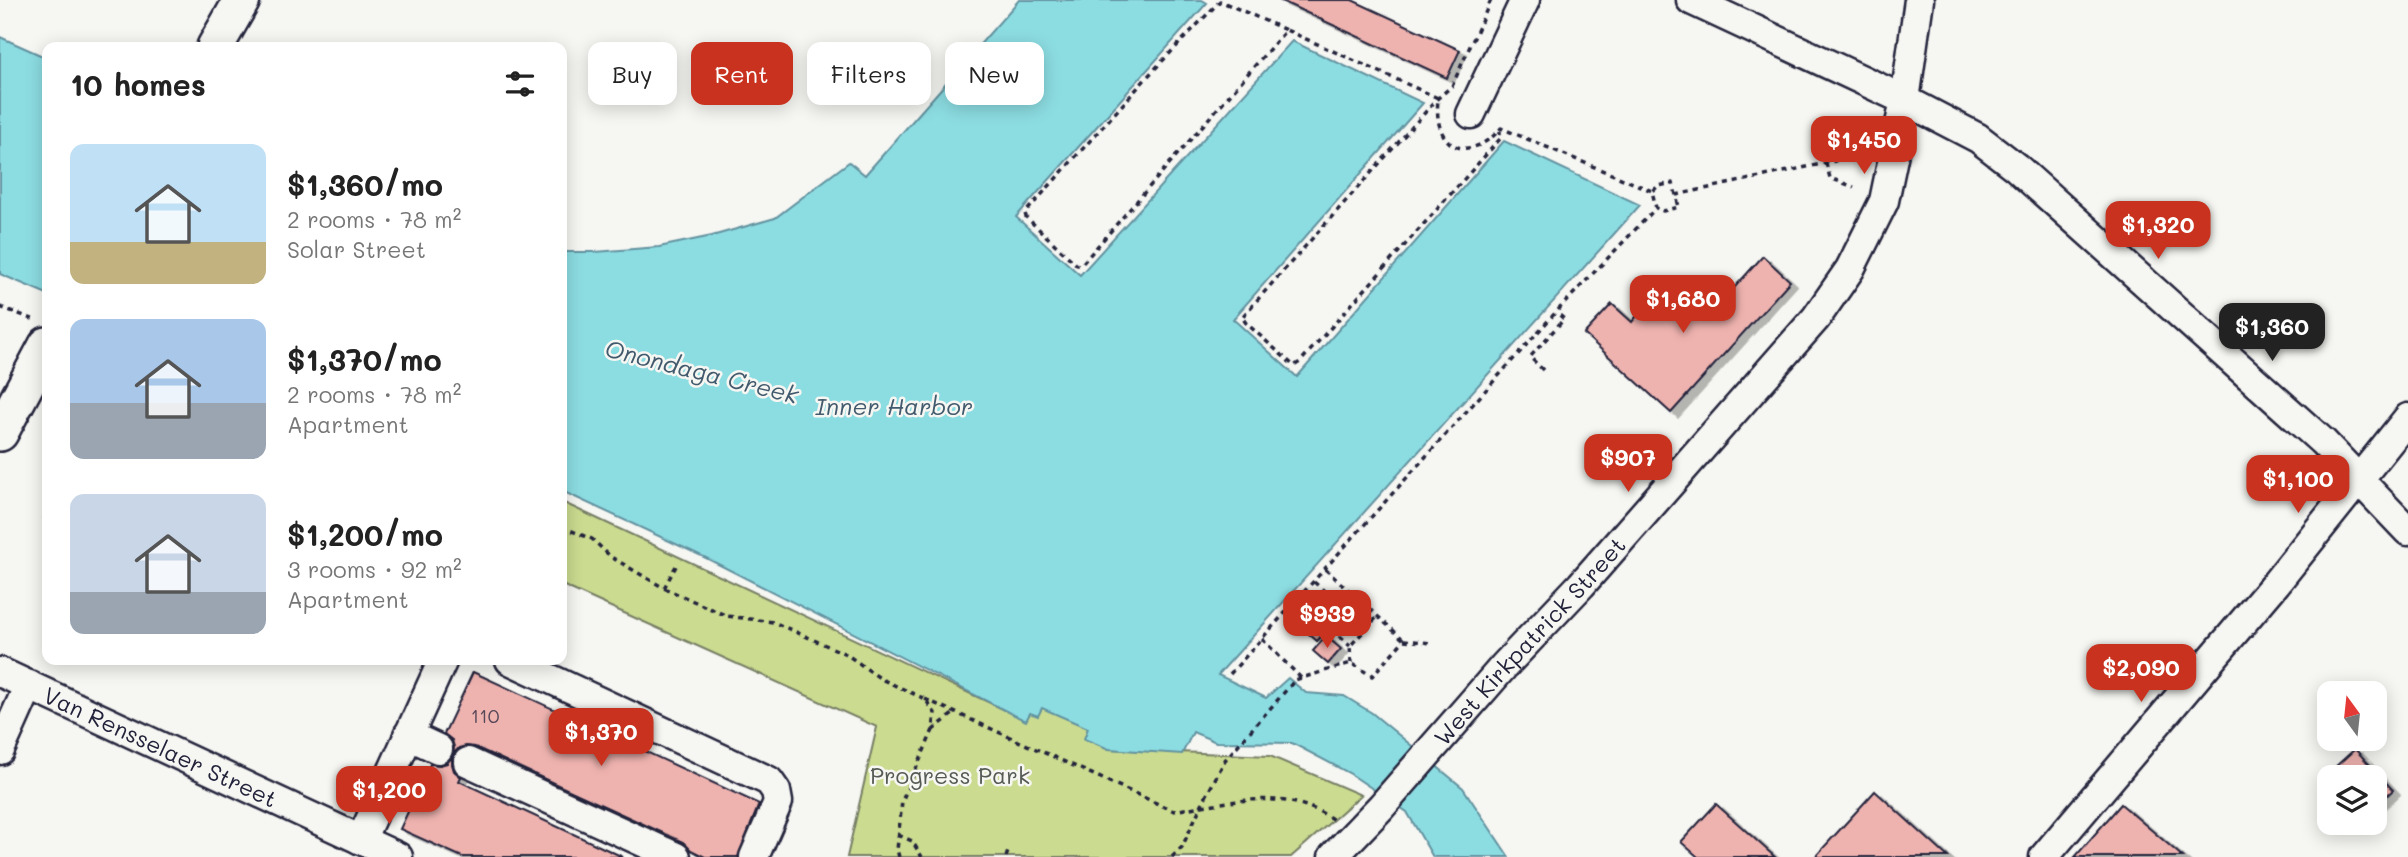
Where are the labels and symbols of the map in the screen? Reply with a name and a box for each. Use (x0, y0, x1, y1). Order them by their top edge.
pin: $1,450 (1807, 116, 1921, 176)
pin: $1,320 (2101, 202, 2215, 261)
pin: $1,680 (1626, 276, 1740, 335)
pin: $1,360 (2215, 304, 2329, 363)
water label: Onondaga Creek (602, 332, 803, 410)
water label: Inner Harbor (815, 390, 973, 421)
pin: $907 (1587, 434, 1669, 494)
pin: $1,100 (2241, 456, 2355, 515)
street label: West Kirkpatrick Street (1427, 530, 1632, 751)
pin: $939 (1286, 590, 1368, 650)
pin: $2,090 (2084, 644, 2198, 704)
street label: Van Rensselaer Street (39, 679, 282, 814)
north arrow (2317, 681, 2387, 751)
house number: 110 (471, 703, 500, 728)
pin: $1,370 (544, 708, 658, 768)
park label: Progress Park (870, 760, 1030, 790)
pin: $1,200 (332, 766, 446, 826)

